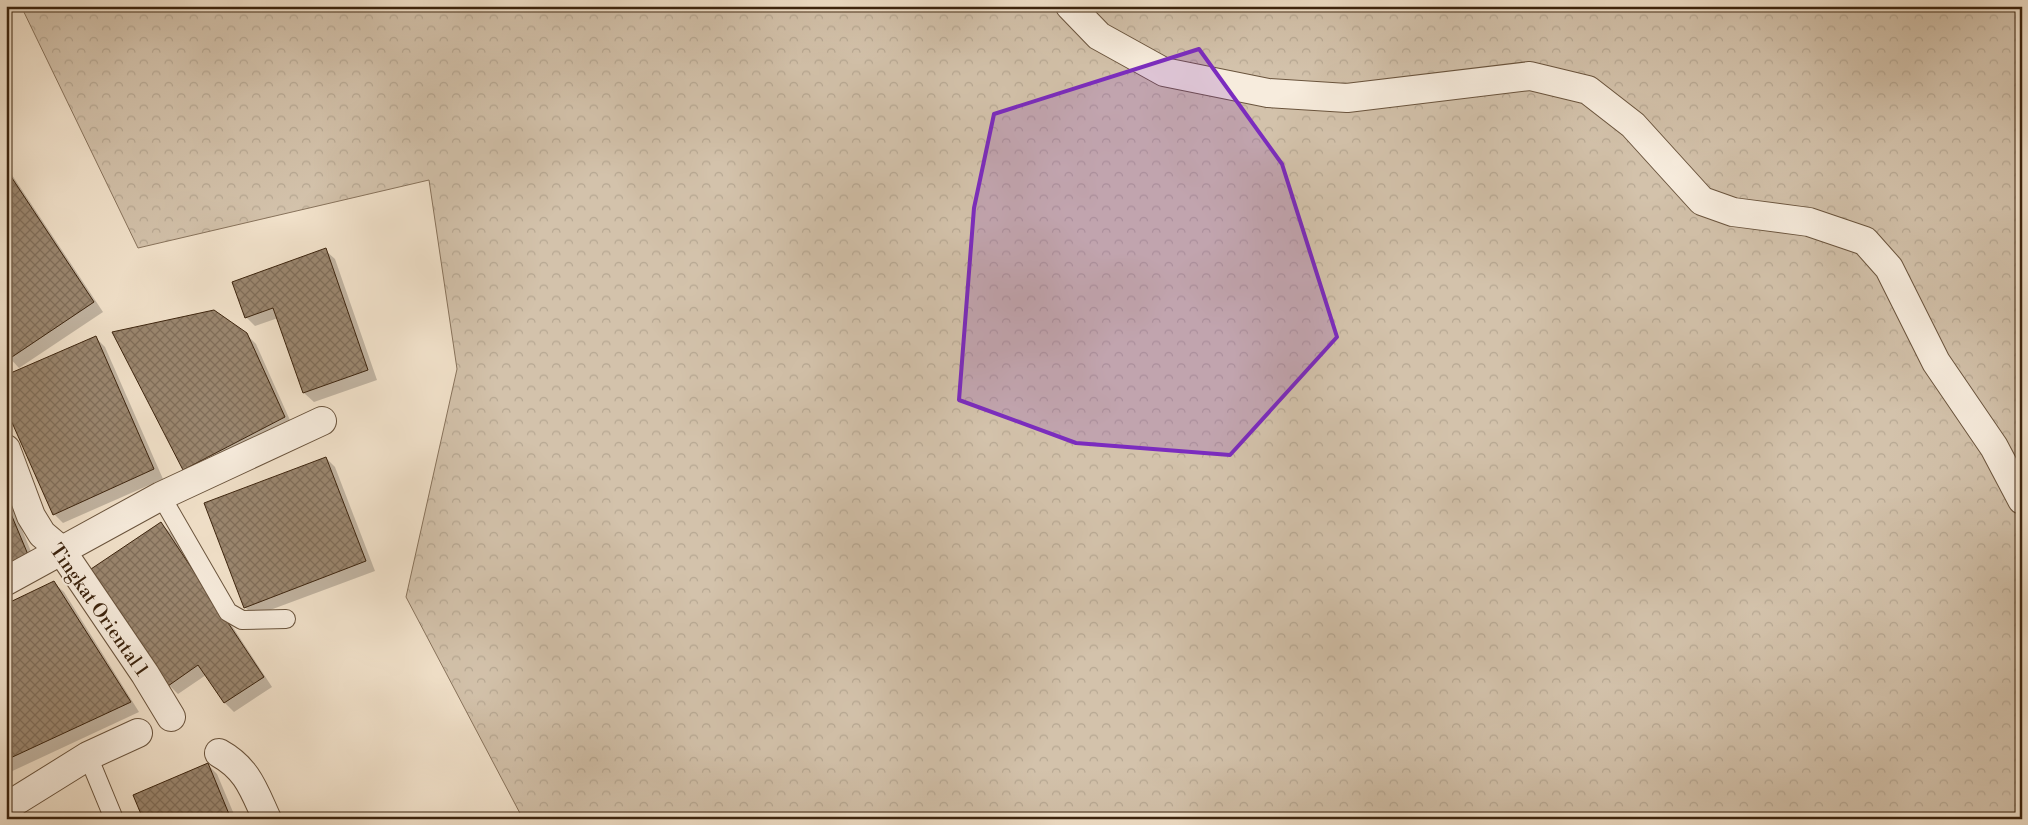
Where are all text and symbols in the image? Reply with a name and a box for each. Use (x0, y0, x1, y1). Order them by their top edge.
street label: Tingkat Oriental 1 (44, 539, 154, 681)

